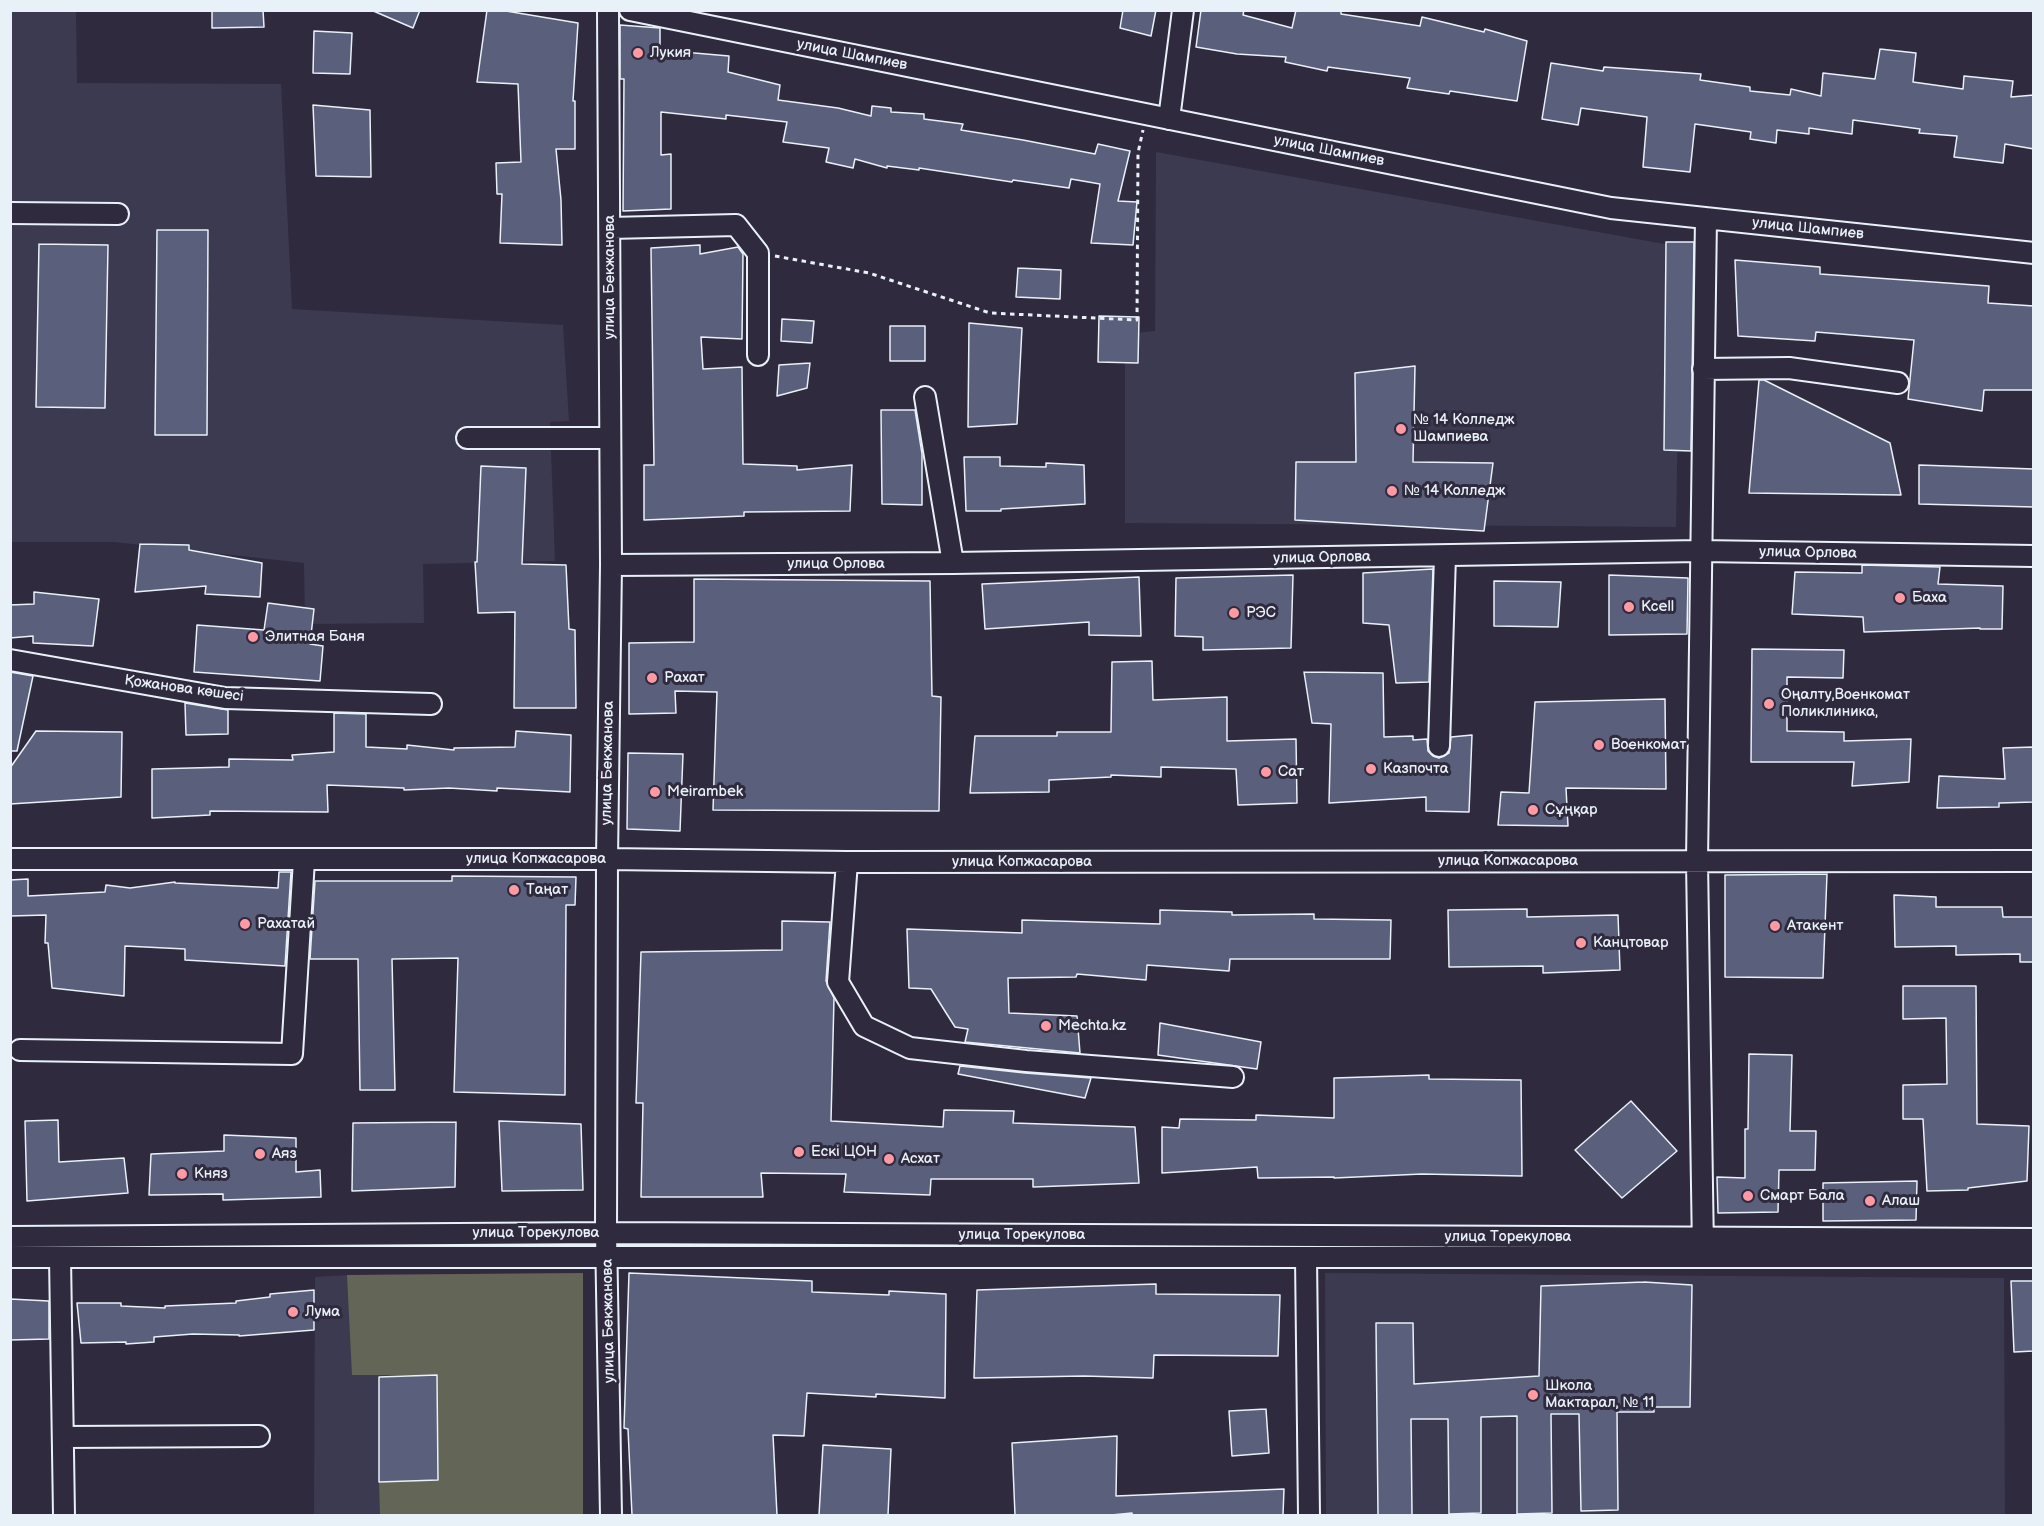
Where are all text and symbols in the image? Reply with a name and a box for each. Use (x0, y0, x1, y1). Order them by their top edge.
street label: улица Шампиев (795, 35, 909, 75)
place label: Лукия (650, 44, 691, 62)
marker: Лукия (631, 46, 645, 60)
street label: улица Шампиев (1272, 131, 1386, 171)
street label: улица Шампиев (1751, 214, 1865, 244)
street label: улица Бекжанова (601, 215, 619, 339)
place label: № 14 Колледж Шампиева (1413, 411, 1514, 446)
marker: № 14 Колледж Шампиева (1394, 422, 1408, 436)
place label: № 14 Колледж (1404, 482, 1505, 500)
marker: № 14 Колледж (1385, 484, 1399, 498)
street label: улица Орлова (1759, 543, 1857, 563)
street label: улица Орлова (1273, 548, 1371, 568)
street label: улица Орлова (787, 555, 885, 573)
place label: Баха (1912, 589, 1947, 607)
marker: Баха (1893, 591, 1907, 605)
place label: Kcell (1641, 598, 1674, 616)
marker: Kcell (1622, 600, 1636, 614)
place label: РЭС (1246, 604, 1276, 622)
marker: РЭС (1227, 606, 1241, 620)
place label: Элитная Баня (265, 628, 365, 646)
marker: Элитная Баня (246, 630, 260, 644)
place label: Рахат (664, 669, 705, 687)
marker: Рахат (645, 671, 659, 685)
street label: Қожанова көшесі (123, 672, 245, 706)
place label: Оңалту,Военкомат Поликлиника, (1781, 686, 1910, 721)
marker: Оңалту,Военкомат Поликлиника, (1762, 697, 1776, 711)
street label: улица Бекжанова (598, 701, 618, 825)
place label: Военкомат (1611, 736, 1686, 754)
marker: Военкомат (1592, 738, 1606, 752)
place label: Казпочта (1383, 760, 1449, 778)
marker: Казпочта (1364, 762, 1378, 776)
place label: Сат (1278, 763, 1304, 781)
marker: Сат (1259, 765, 1273, 779)
place label: Meirambek (667, 783, 743, 801)
marker: Meirambek (648, 785, 662, 799)
place label: Сұңқар (1545, 801, 1598, 819)
marker: Сұңқар (1526, 803, 1540, 817)
street label: улица Копжасарова (466, 850, 606, 868)
street label: улица Копжасарова (1438, 852, 1578, 870)
street label: улица Копжасарова (952, 853, 1092, 871)
place label: Таңат (526, 881, 568, 899)
marker: Таңат (507, 883, 521, 897)
place label: Рахатай (257, 915, 315, 933)
marker: Рахатай (238, 917, 252, 931)
place label: Атакент (1787, 917, 1843, 935)
marker: Атакент (1768, 919, 1782, 933)
place label: Канцтовар (1593, 934, 1669, 952)
marker: Канцтовар (1574, 936, 1588, 950)
place label: Mechta.kz (1058, 1017, 1126, 1035)
marker: Mechta.kz (1039, 1019, 1053, 1033)
place label: Ескі ЦОН (811, 1143, 877, 1161)
place label: Аяз (272, 1145, 297, 1163)
marker: Ескі ЦОН (792, 1145, 806, 1159)
marker: Аяз (253, 1147, 267, 1161)
place label: Асхат (901, 1150, 940, 1168)
marker: Асхат (882, 1152, 896, 1166)
place label: Княз (194, 1165, 228, 1183)
marker: Княз (175, 1167, 189, 1181)
place label: Смарт Бала (1760, 1187, 1845, 1205)
marker: Смарт Бала (1741, 1189, 1755, 1203)
place label: Алаш (1882, 1192, 1920, 1210)
marker: Алаш (1863, 1194, 1877, 1208)
street label: улица Торекулова (473, 1224, 599, 1242)
street label: улица Торекулова (959, 1226, 1085, 1244)
street label: улица Торекулова (1445, 1228, 1571, 1246)
street label: улица Бекжанова (599, 1259, 619, 1383)
place label: Лума (305, 1303, 340, 1321)
marker: Лума (286, 1305, 300, 1319)
place label: Школа Мактарал, № 11 (1545, 1377, 1654, 1412)
marker: Школа Мактарал, № 11 (1526, 1388, 1540, 1402)

